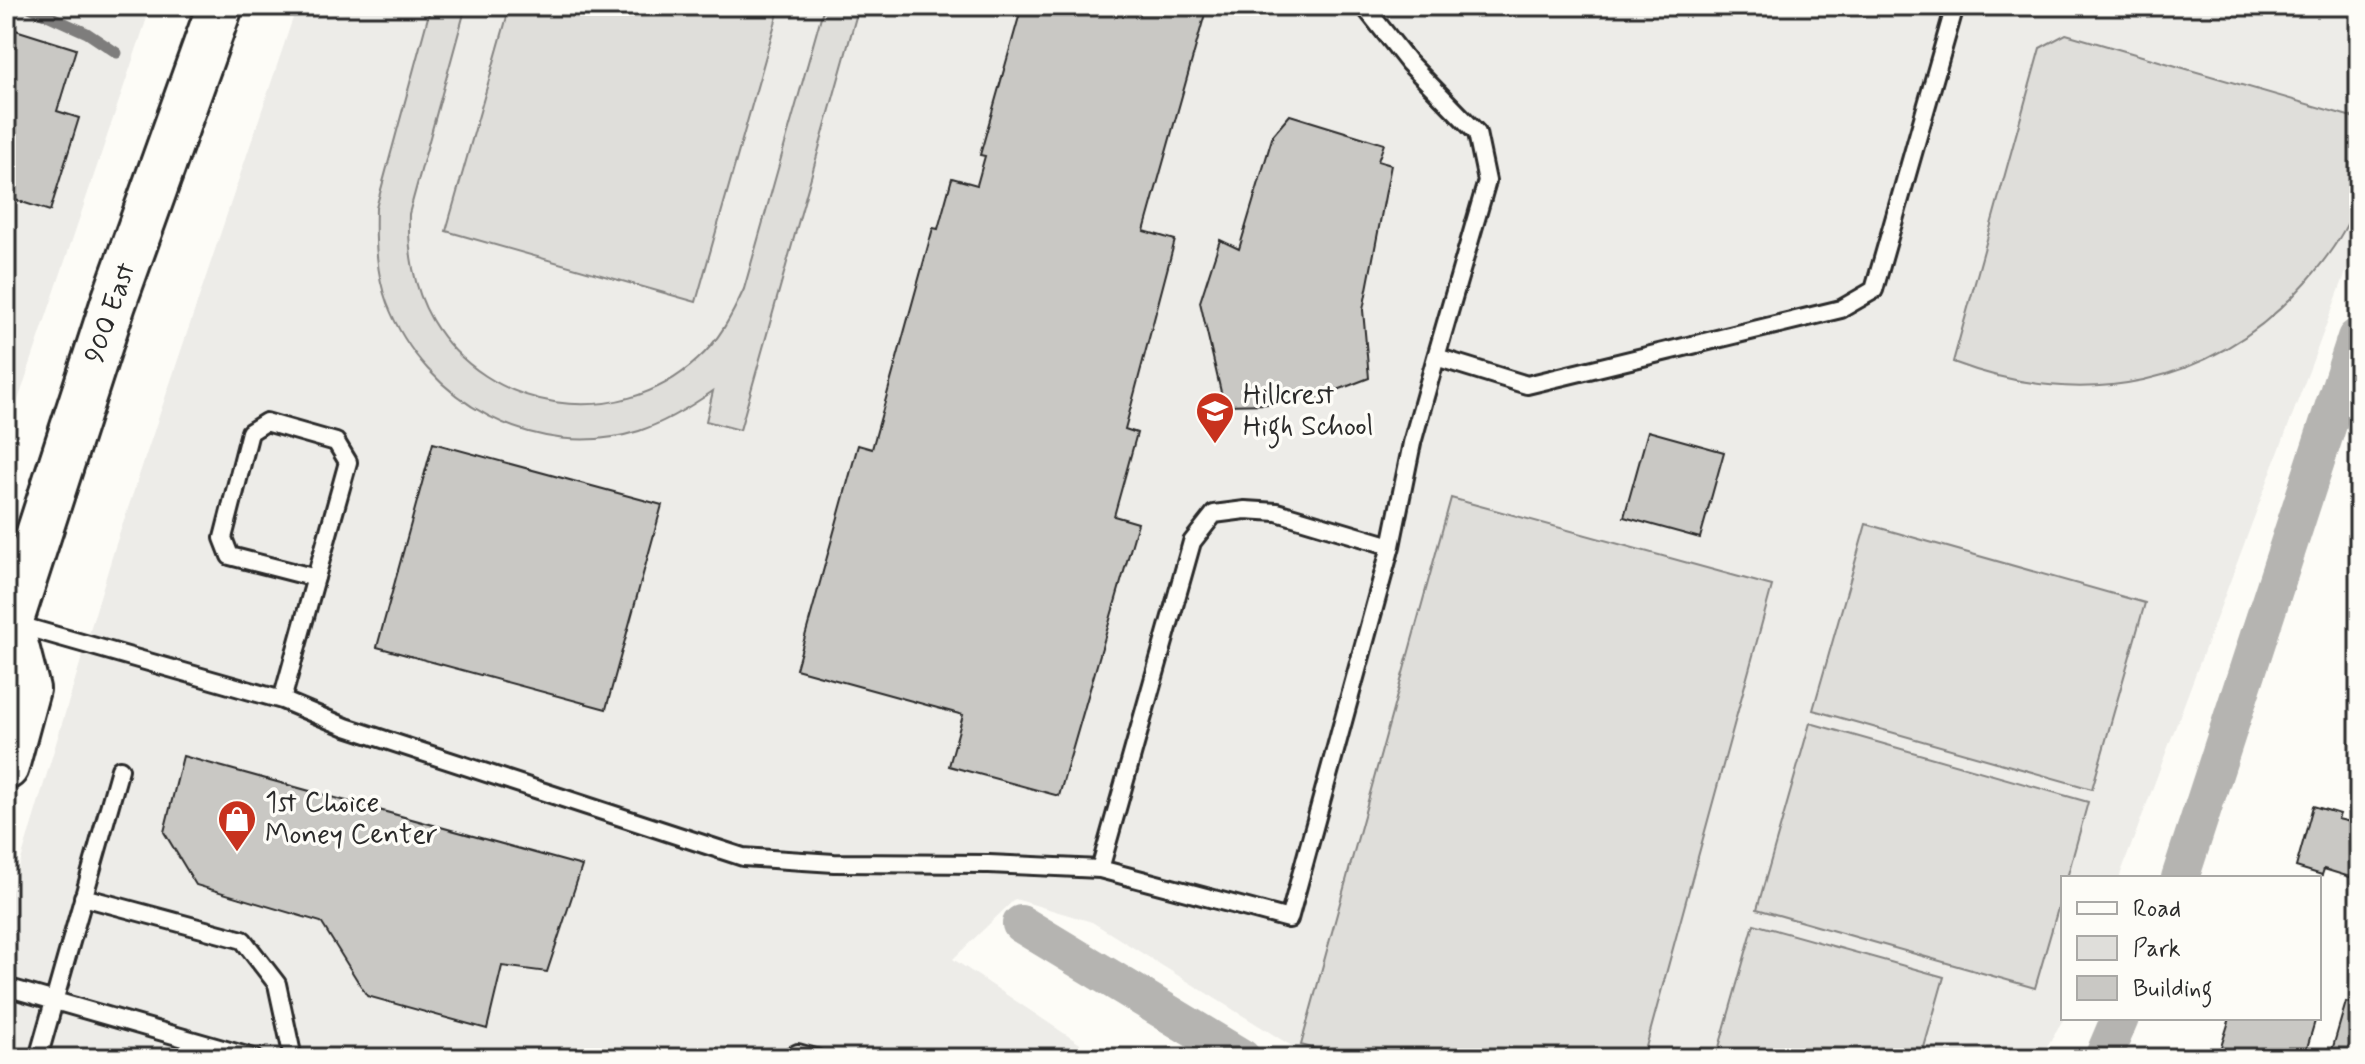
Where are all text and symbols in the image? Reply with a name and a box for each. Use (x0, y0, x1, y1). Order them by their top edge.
street label: 900 East (77, 257, 146, 368)
place label: Hillcrest High School (1243, 377, 1373, 449)
school or university icon: Hillcrest High School (1194, 390, 1236, 445)
place label: 1st Choice Money Center (265, 785, 438, 854)
shop icon: 1st Choice Money Center (216, 798, 258, 853)
legend (2061, 876, 2321, 1020)
text: Road (2133, 894, 2181, 925)
text: Park (2133, 934, 2181, 965)
text: Building (2133, 974, 2213, 1008)

